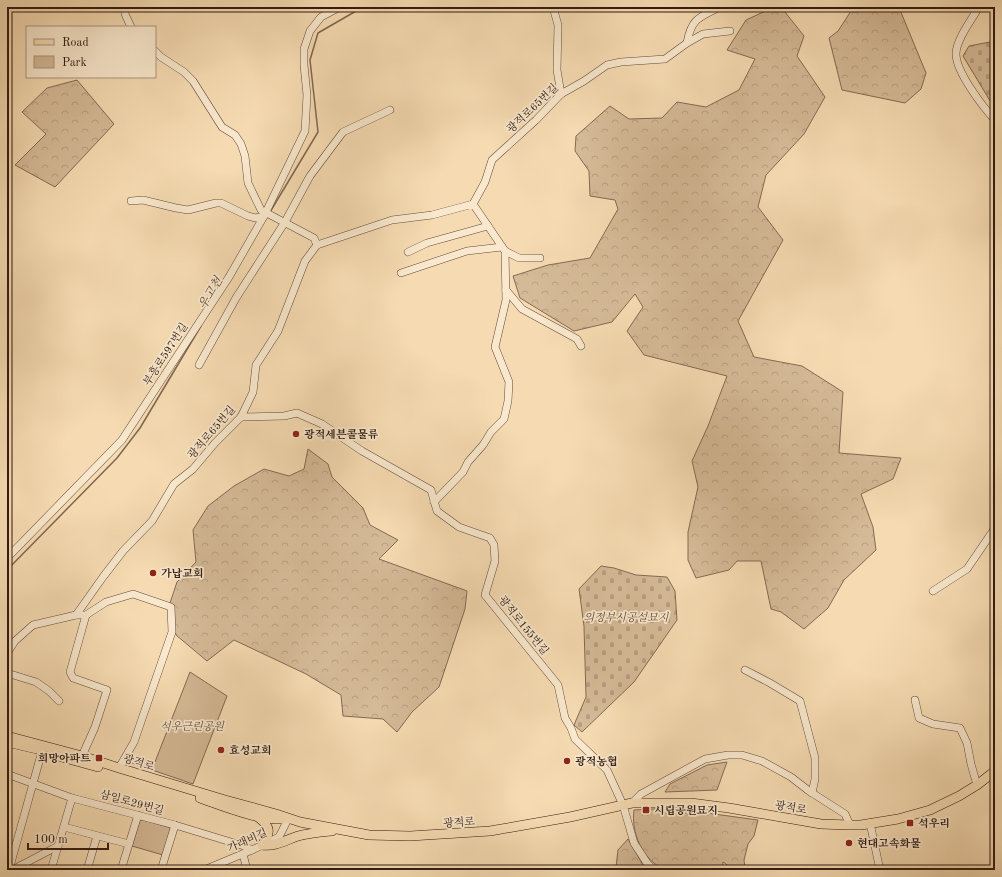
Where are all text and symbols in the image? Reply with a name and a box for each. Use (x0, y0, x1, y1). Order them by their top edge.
legend (26, 26, 156, 78)
text: Road (62, 37, 89, 49)
text: Park (62, 57, 87, 69)
street label: 광적로65번길 (504, 82, 561, 136)
water label: 우고천 (195, 273, 226, 312)
street label: 부흥로597번길 (140, 320, 191, 388)
street label: 광적로65번길 (186, 404, 238, 461)
place label: 광적세븐콜물류 (304, 428, 379, 441)
marker: 광적세븐콜물류 (291, 429, 301, 439)
place label: 가납교회 (161, 567, 204, 580)
marker: 가납교회 (148, 568, 158, 578)
street label: 광적로155번길 (496, 594, 551, 657)
park label: 의정부시공설묘지 (583, 611, 670, 624)
park label: 석우근린공원 (160, 720, 225, 733)
place label: 효성교회 (229, 744, 272, 757)
marker: 효성교회 (216, 745, 226, 755)
place label: 희망아파트 (38, 752, 91, 765)
marker: 희망아파트 (94, 753, 104, 763)
street label: 광적로 (122, 753, 156, 773)
place label: 광적농협 (575, 755, 618, 768)
marker: 광적농협 (562, 756, 572, 766)
street label: 삼일로29번길 (98, 789, 165, 817)
street label: 광적로 (774, 799, 808, 817)
place label: 시립공원묘지 (654, 804, 718, 817)
marker: 시립공원묘지 (641, 805, 651, 815)
street label: 광적로 (443, 816, 476, 830)
place label: 석우리 (918, 817, 950, 830)
marker: 석우리 (905, 818, 915, 828)
scale bar (28, 825, 108, 851)
street label: 가래비길 (225, 826, 269, 855)
text: 100 m (34, 834, 68, 846)
place label: 현대고속화물 (857, 837, 921, 850)
marker: 현대고속화물 (844, 838, 854, 848)

